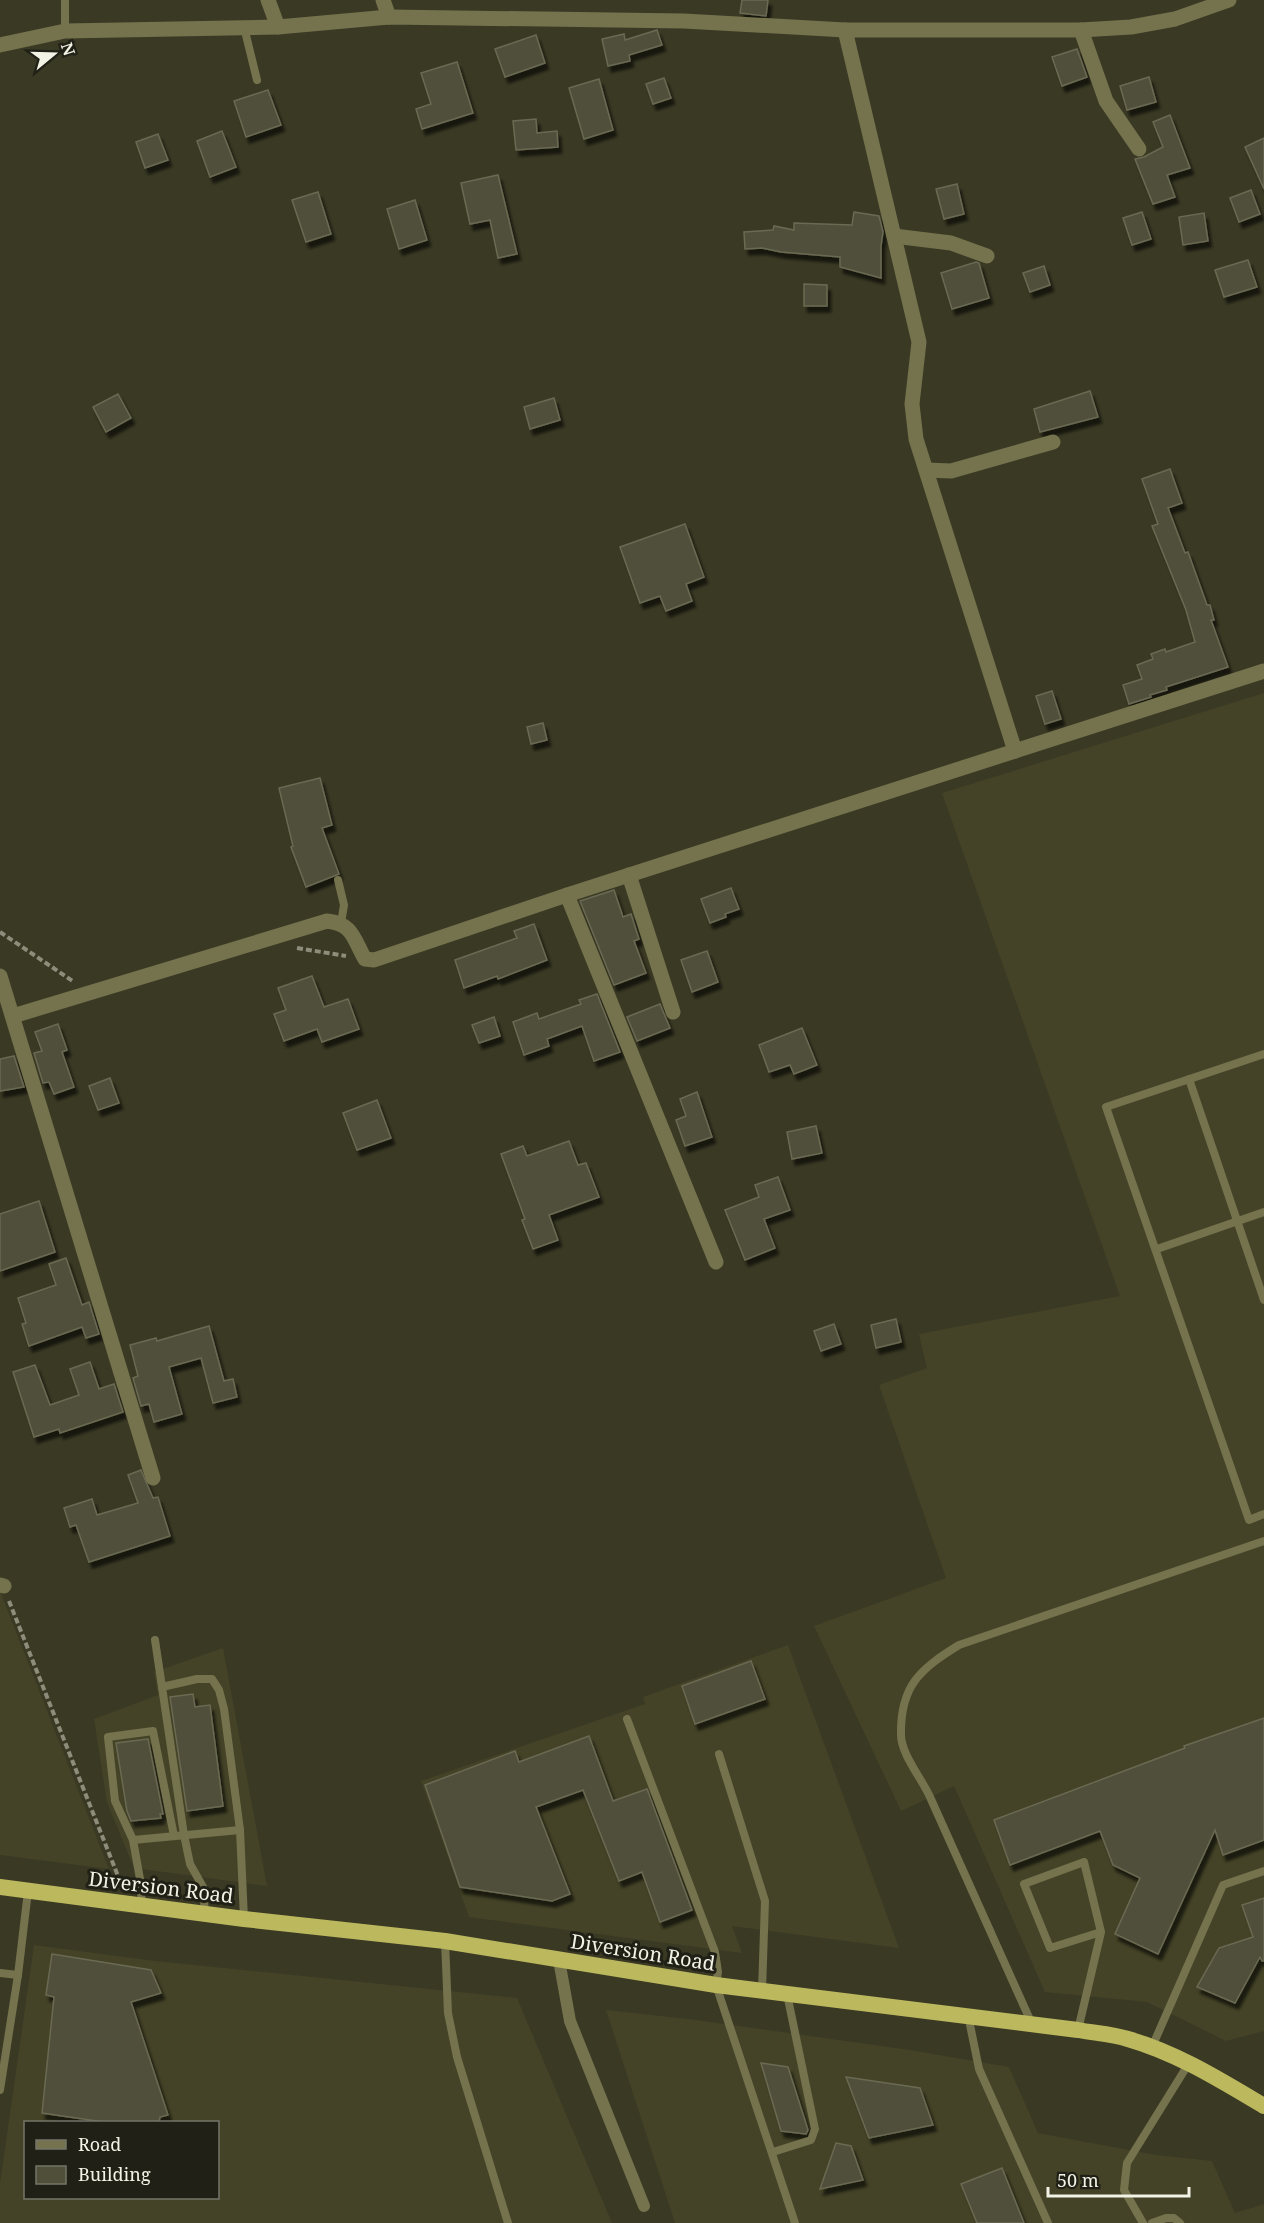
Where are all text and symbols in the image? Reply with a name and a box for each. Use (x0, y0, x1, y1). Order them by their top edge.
north arrow (24, 24, 84, 84)
text: N (56, 40, 81, 59)
street label: Diversion Road (87, 1865, 235, 1909)
street label: Diversion Road (569, 1927, 717, 1977)
legend (24, 2121, 219, 2199)
text: Road (78, 2132, 121, 2156)
scale bar (1048, 2160, 1189, 2198)
text: Building (78, 2162, 151, 2186)
text: 50 m (1057, 2168, 1099, 2192)

